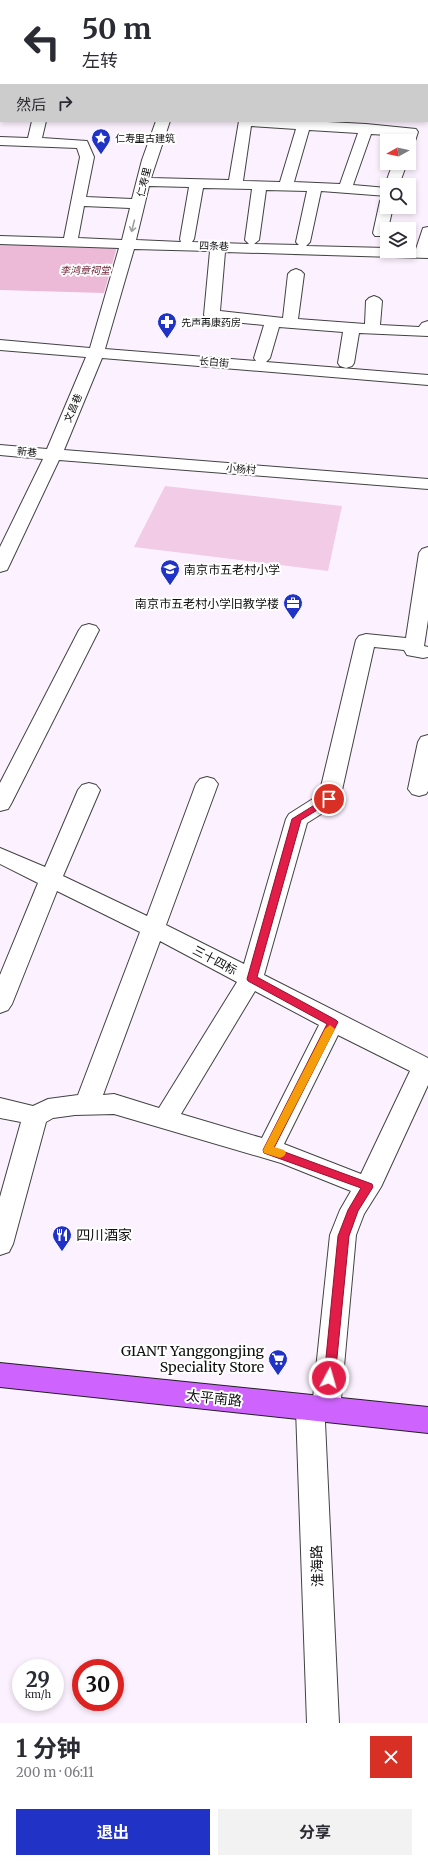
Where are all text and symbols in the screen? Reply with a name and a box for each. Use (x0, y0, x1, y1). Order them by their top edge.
text: 50 m (82, 11, 151, 47)
icon: left (16, 16, 68, 68)
text: 左转 (82, 49, 118, 72)
icon: right (54, 92, 76, 114)
text: 然后 (16, 95, 46, 114)
place icon: 仁寿里古建筑 (90, 127, 112, 155)
place label: 仁寿里古建筑 (115, 132, 175, 145)
north arrow (380, 134, 416, 170)
map controls (380, 134, 416, 258)
street label: 仁寿里 (134, 166, 154, 198)
button: search (380, 178, 416, 214)
one-way arrow (128, 219, 136, 232)
button: layers (380, 222, 416, 258)
street label: 四条巷 (199, 239, 229, 253)
park label: 李鸿章祠堂 (60, 264, 112, 277)
pharmacy icon: 先声再康药房 (156, 311, 178, 339)
place label: 先声再康药房 (181, 316, 241, 329)
street label: 长白街 (198, 354, 230, 370)
street label: 文昌巷 (61, 392, 85, 424)
street label: 新巷 (16, 445, 38, 459)
street label: 小杨村 (226, 461, 256, 477)
school or university icon: 南京市五老村小学 (159, 558, 181, 586)
place label: 南京市五老村小学 (184, 562, 280, 577)
office icon: 南京市五老村小学旧教学楼 (282, 592, 304, 620)
place label: 南京市五老村小学旧教学楼 (135, 596, 279, 611)
pin (312, 782, 346, 816)
icon: arrive (318, 788, 340, 810)
street label: 三十四标 (190, 942, 240, 978)
restaurant icon: 四川酒家 (51, 1224, 73, 1252)
place label: 四川酒家 (76, 1226, 132, 1244)
place label: GIANT Yanggongjing Speciality Store (121, 1342, 265, 1376)
supermarket icon: GIANT Yanggongjing Speciality Store (267, 1348, 289, 1376)
position arrow (308, 1357, 350, 1399)
street label: 太平南路 (185, 1386, 243, 1410)
street label: 淮海路 (307, 1545, 327, 1587)
speed limit sign: 30 (72, 1659, 124, 1711)
text: 29 (26, 1667, 50, 1692)
text: km/h (25, 1688, 51, 1701)
text: 1 分钟 (16, 1733, 81, 1764)
button: close (370, 1736, 412, 1778)
text: 200 m · 06:11 (16, 1764, 94, 1781)
button: 退出 (16, 1809, 210, 1855)
button: 分享 (218, 1809, 412, 1855)

